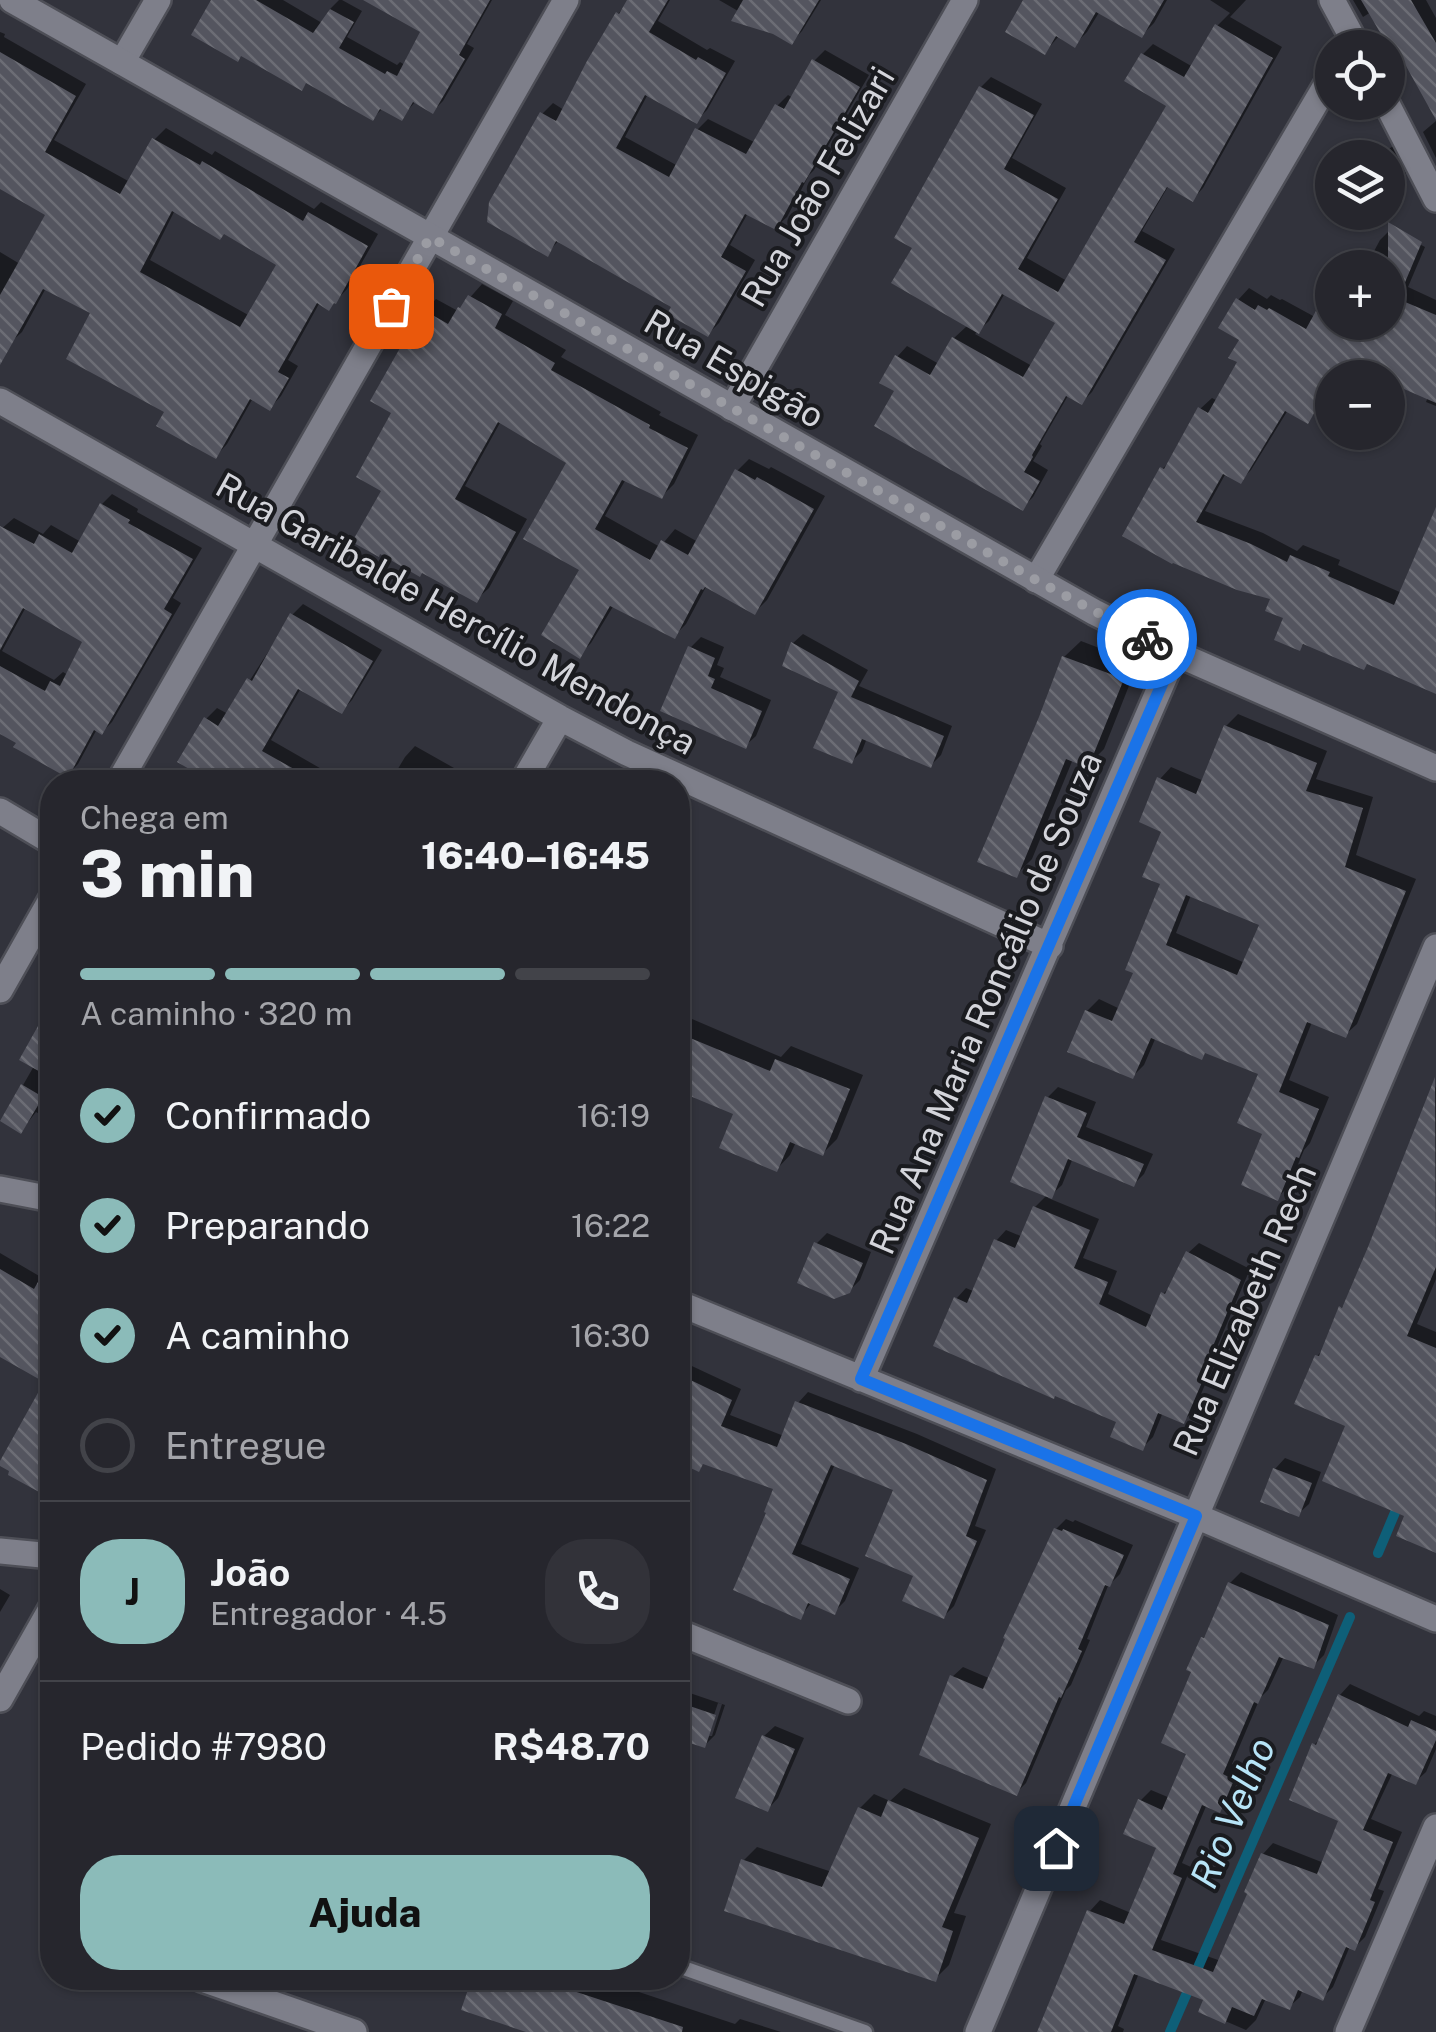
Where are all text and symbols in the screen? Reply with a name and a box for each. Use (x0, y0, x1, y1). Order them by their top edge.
map controls (1315, 30, 1405, 450)
button: locate (1315, 30, 1405, 120)
street label: Rua João Felizari (732, 60, 903, 314)
button: layers (1315, 140, 1405, 230)
button: + (1315, 250, 1405, 340)
pin (349, 264, 434, 349)
icon: bag (364, 279, 419, 334)
street label: Rua Espigão (637, 301, 831, 436)
button: − (1315, 360, 1405, 450)
street label: Rua Garibalde Hercílio Mendonça (209, 464, 703, 763)
courier (1097, 589, 1197, 689)
icon: bike (1120, 612, 1175, 667)
street label: Rua Ana Maria Roncálio de Souza (861, 746, 1110, 1260)
text: Chega em (80, 799, 229, 836)
text: 16:40–16:45 (421, 833, 650, 878)
text: 3 min (80, 835, 255, 912)
text: A caminho · 320 m (80, 995, 353, 1032)
icon: check (80, 1088, 135, 1143)
text: Confirmado (165, 1093, 371, 1138)
text: 16:19 (577, 1097, 650, 1134)
street label: Rua Elizabeth Rech (1165, 1158, 1324, 1462)
icon: check (80, 1198, 135, 1253)
text: Preparando (165, 1203, 370, 1248)
text: 16:22 (571, 1207, 650, 1244)
icon: check (80, 1308, 135, 1363)
text: A caminho (165, 1313, 350, 1358)
text: 16:30 (570, 1317, 650, 1354)
text: Entregue (165, 1423, 327, 1468)
button: phone (545, 1539, 650, 1644)
text: João (210, 1550, 290, 1595)
text: J (125, 1569, 140, 1614)
text: Entregador · 4.5 (210, 1595, 447, 1632)
text: Pedido #7980 (80, 1724, 327, 1769)
text: R$48.70 (492, 1724, 650, 1769)
water label: Rio Velho (1181, 1731, 1284, 1895)
pin (1014, 1806, 1099, 1891)
icon: home (1029, 1821, 1084, 1876)
button: Ajuda (80, 1855, 650, 1970)

